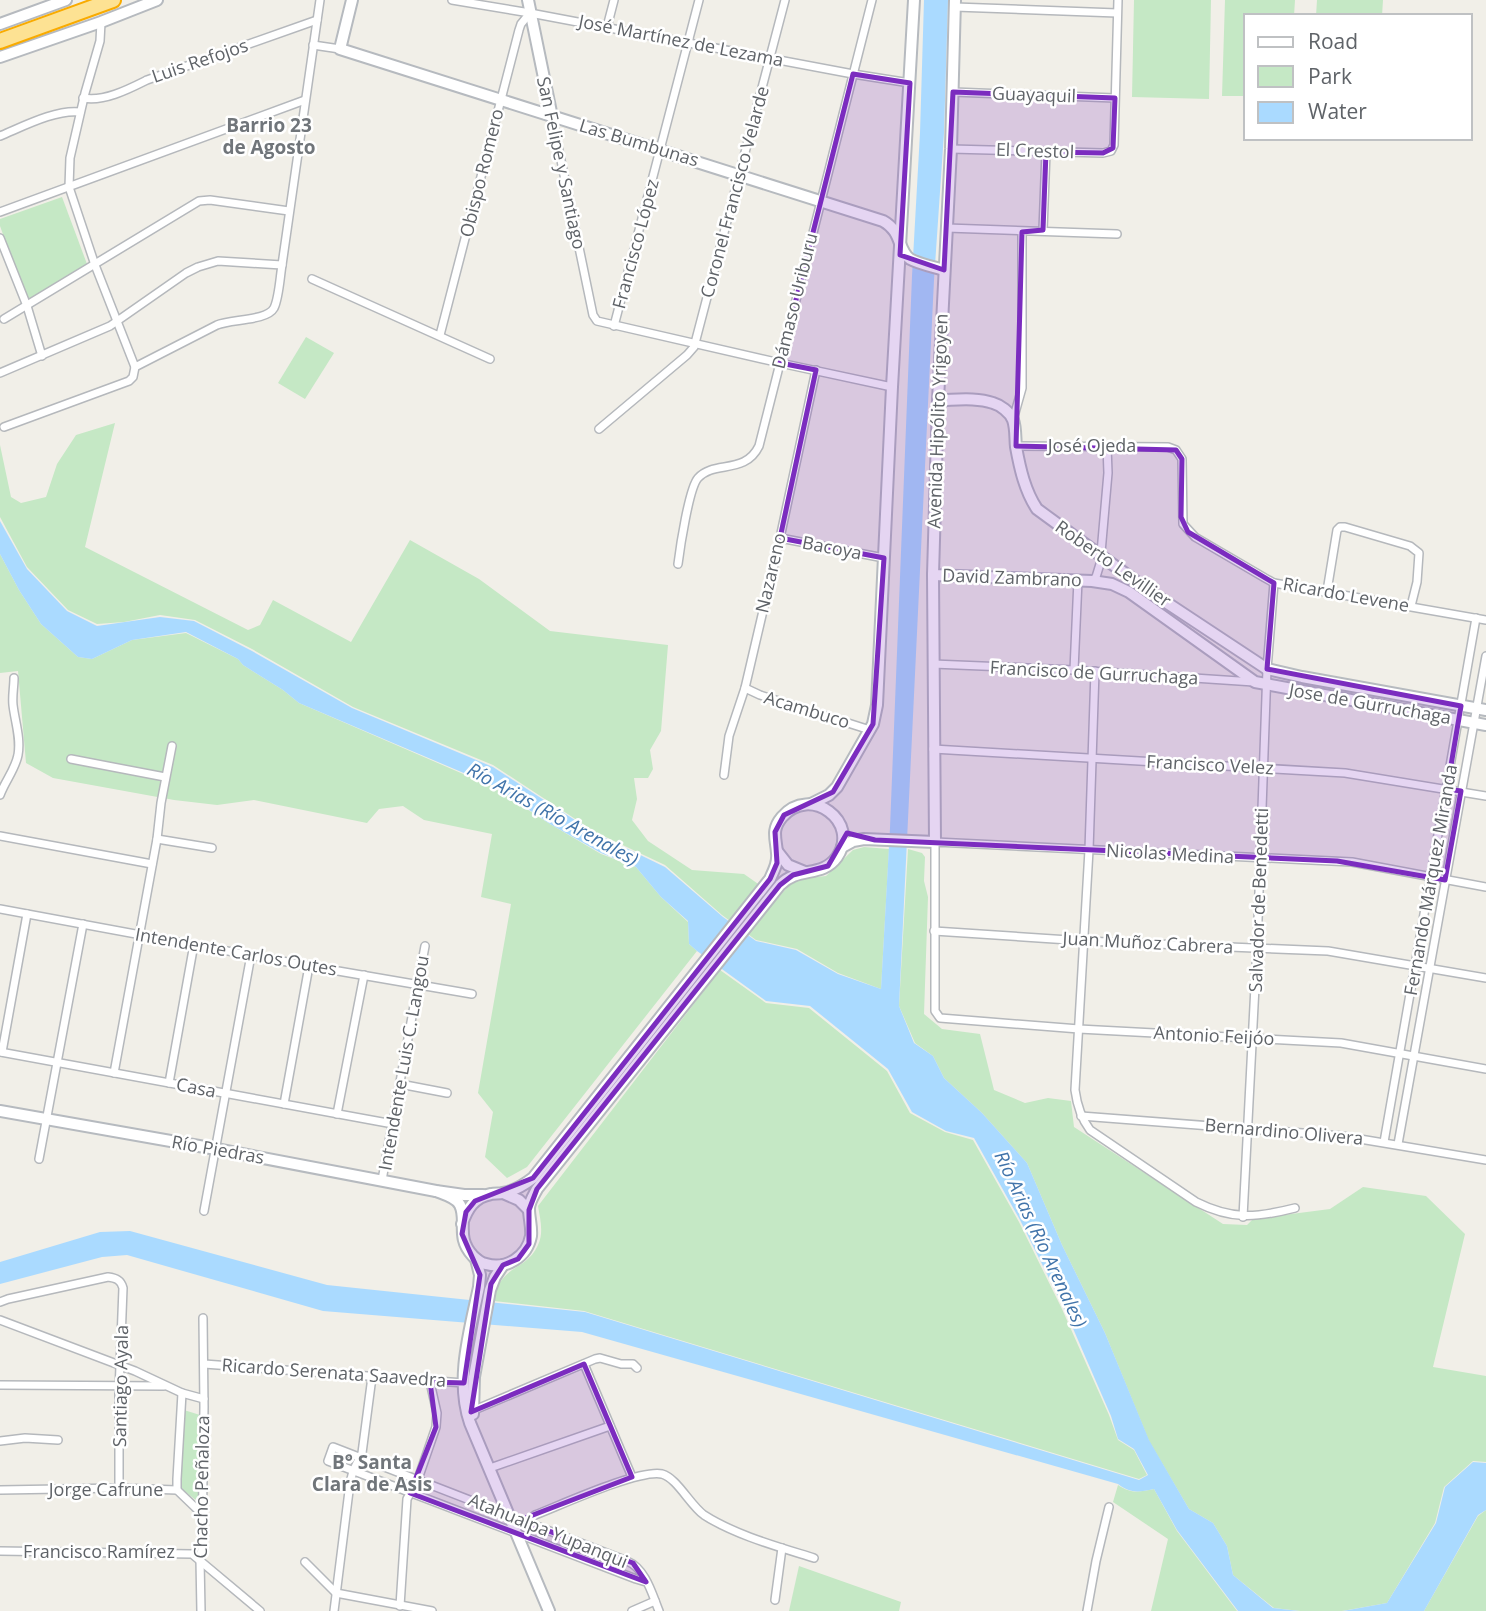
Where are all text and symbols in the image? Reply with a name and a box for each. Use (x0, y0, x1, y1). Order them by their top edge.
street label: José Martínez de Lezama (575, 8, 786, 72)
legend (1244, 14, 1472, 140)
text: Road (1308, 27, 1358, 55)
street label: Luis Refojos (148, 32, 251, 88)
text: Park (1308, 62, 1352, 90)
street label: San Felipe y Santiago (532, 74, 592, 251)
street label: Guayaquil (991, 81, 1077, 107)
street label: Coronel Francisco Velarde (694, 83, 774, 300)
text: Water (1308, 97, 1367, 125)
street label: Obispo Romero (453, 106, 509, 239)
district label: Barrio 23 de Agosto (222, 112, 316, 160)
street label: Las Bumbunas (577, 112, 702, 172)
street label: El Crestol (995, 137, 1075, 163)
street label: Francisco López (606, 176, 664, 311)
street label: Dámaso Uriburu (766, 230, 823, 371)
street label: Avenida Hipólito Yrigoyen (921, 313, 953, 529)
street label: José Ojeda (1046, 433, 1136, 457)
street label: Roberto Levillier (1051, 514, 1177, 613)
street label: Nazareno (749, 530, 791, 615)
street label: Bacoya (800, 530, 864, 565)
street label: David Zambrano (942, 563, 1082, 591)
street label: Ricardo Levene (1281, 571, 1411, 617)
street label: Francisco de Gurruchaga (989, 655, 1199, 689)
street label: Jose de Gurruchaga (1285, 677, 1453, 729)
street label: Acambuco (762, 685, 853, 733)
street label: Francisco Velez (1146, 749, 1274, 779)
water label: Río Arias (Río Arenales) (463, 756, 643, 872)
street label: Fernando Márquez Miranda (1398, 762, 1462, 997)
street label: Salvador de Benedetti (1243, 807, 1273, 993)
street label: Nicolas Medina (1105, 838, 1235, 868)
street label: Intendente Carlos Outes (133, 921, 339, 981)
street label: Juan Muñoz Cabrera (1060, 925, 1234, 958)
street label: Intendente Luis C. Langou (372, 953, 434, 1172)
street label: Antonio Feijóo (1153, 1020, 1275, 1050)
street label: Casa (174, 1071, 218, 1103)
street label: Bernardino Olivera (1204, 1112, 1364, 1150)
street label: Río Piedras (170, 1129, 266, 1169)
water label: Río Arias (Río Arenales) (989, 1147, 1093, 1331)
street label: Santiago Ayala (107, 1325, 133, 1447)
street label: Ricardo Serenata Saavedra (221, 1352, 447, 1392)
street label: Chacho Peñaloza (188, 1415, 214, 1559)
district label: B° Santa Clara de Asis (312, 1449, 432, 1497)
street label: Jorge Cafrune (47, 1477, 163, 1501)
street label: Atahualpa Yupanqui (465, 1487, 632, 1573)
street label: Francisco Ramírez (23, 1539, 175, 1563)

